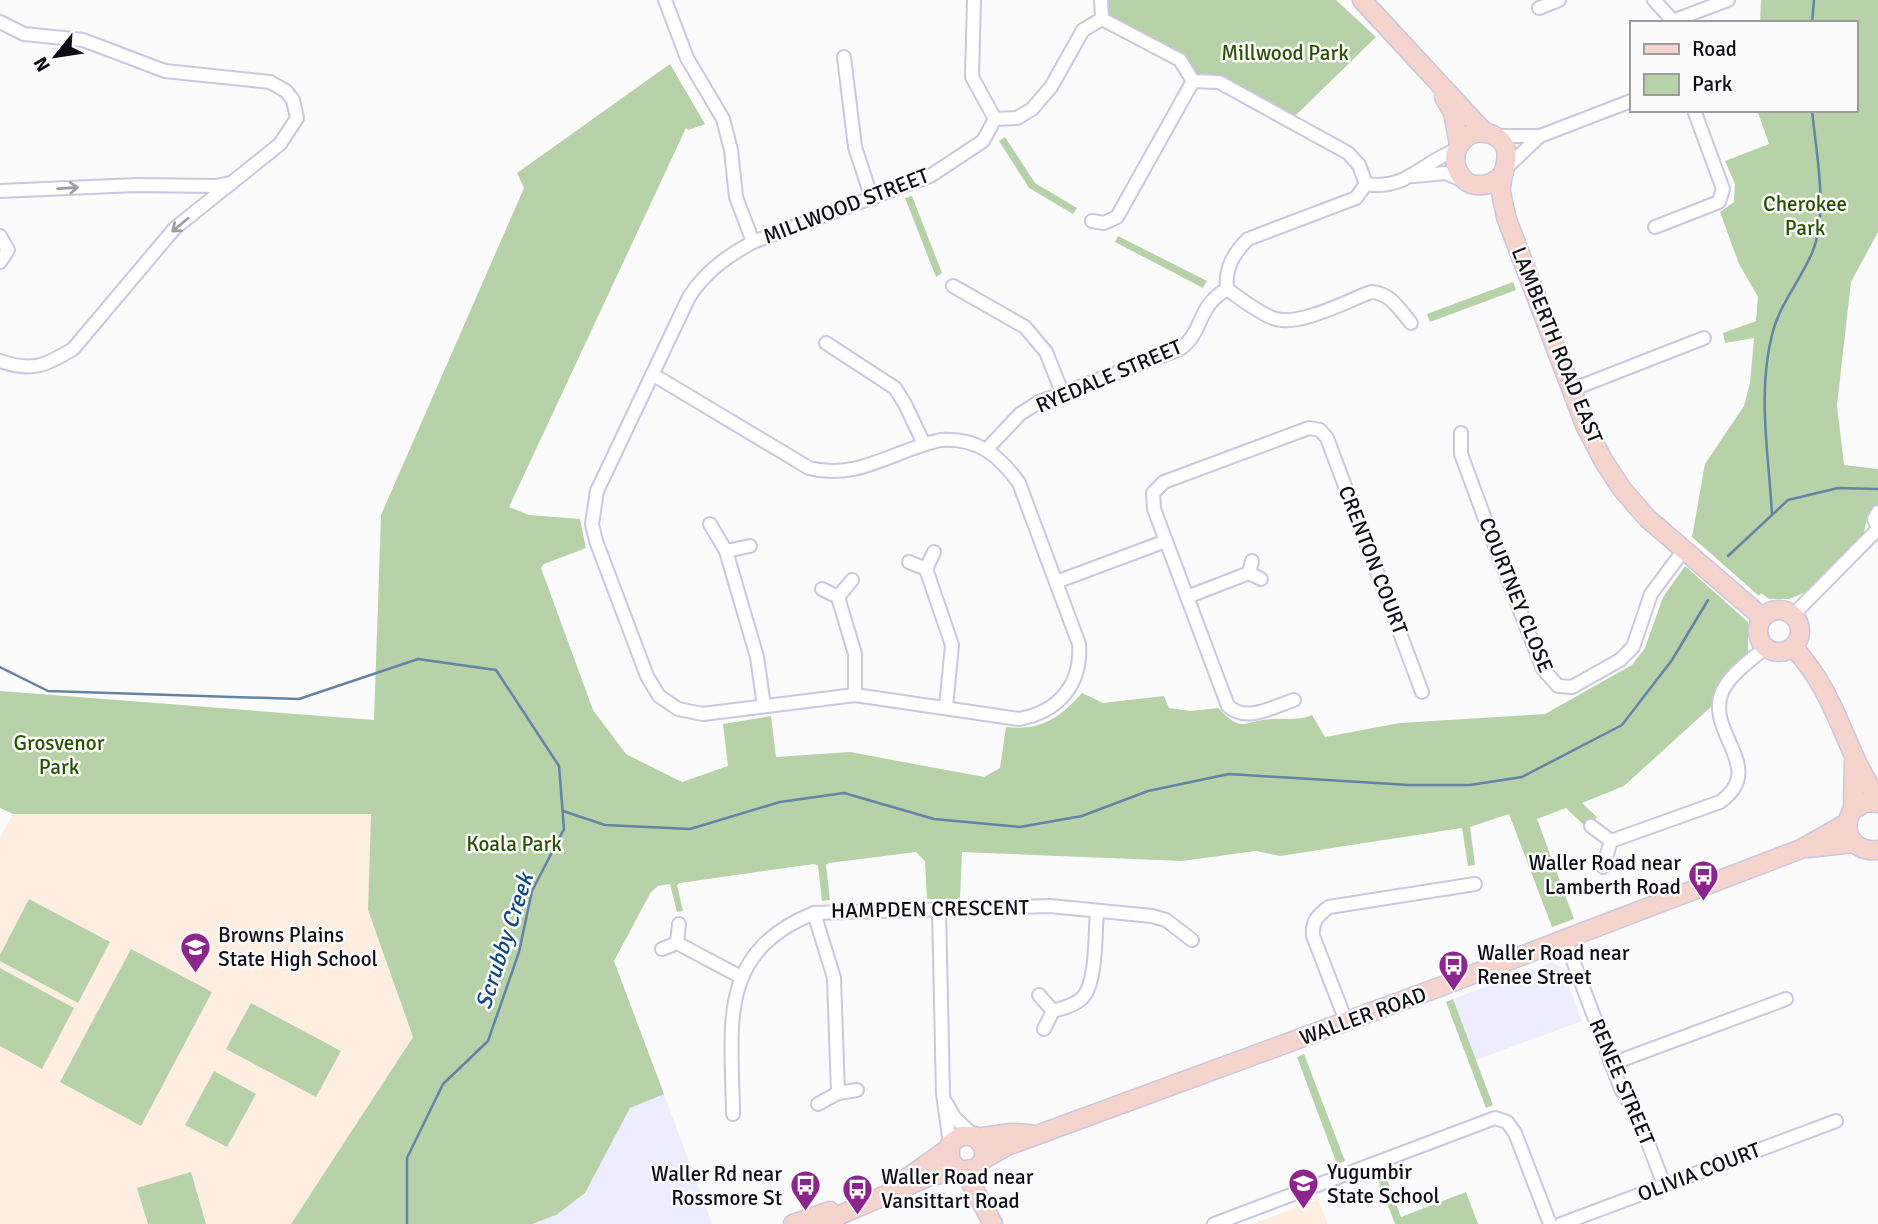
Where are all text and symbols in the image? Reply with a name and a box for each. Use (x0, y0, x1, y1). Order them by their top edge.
north arrow (21, 21, 91, 91)
legend (1630, 21, 1857, 112)
text: Road (1692, 36, 1737, 62)
park label: Millwood Park (1221, 40, 1349, 66)
text: N (28, 52, 56, 76)
text: Park (1692, 71, 1733, 97)
street label: MILLWOOD STREET (759, 162, 933, 250)
one-way arrow (56, 182, 79, 195)
park label: Cherokee Park (1763, 191, 1847, 241)
one-way arrow (171, 216, 189, 232)
street label: LAMBERTH ROAD EAST (1506, 243, 1609, 448)
street label: RYEDALE STREET (1032, 333, 1187, 418)
street label: CRENTON COURT (1333, 482, 1413, 639)
street label: COURTNEY CLOSE (1473, 514, 1559, 676)
park label: Grosvenor Park (14, 730, 105, 780)
park label: Koala Park (466, 831, 562, 857)
place label: Waller Road near Lamberth Road (1529, 850, 1681, 900)
bus stop icon: Waller Road near Lamberth Road (1687, 858, 1721, 902)
water label: Scrubby Creek (469, 867, 541, 1013)
street label: HAMPDEN CRESCENT (831, 894, 1030, 924)
place label: Browns Plains State High School (218, 922, 378, 972)
school or university icon: Browns Plains State High School (178, 930, 212, 974)
place label: Waller Road near Renee Street (1477, 940, 1630, 990)
bus stop icon: Waller Road near Renee Street (1437, 948, 1471, 992)
street label: WALLER ROAD (1296, 981, 1430, 1051)
street label: RENEE STREET (1584, 1015, 1661, 1150)
street label: OLIVIA COURT (1634, 1136, 1765, 1207)
place label: Yugumbir State School (1327, 1159, 1440, 1209)
place label: Waller Rd near Rossmore St (651, 1161, 782, 1211)
place label: Waller Road near Vansittart Road (881, 1164, 1034, 1214)
school or university icon: Yugumbir State School (1287, 1167, 1321, 1211)
bus stop icon: Waller Rd near Rossmore St (788, 1169, 822, 1213)
bus stop icon: Waller Road near Vansittart Road (841, 1172, 875, 1216)

